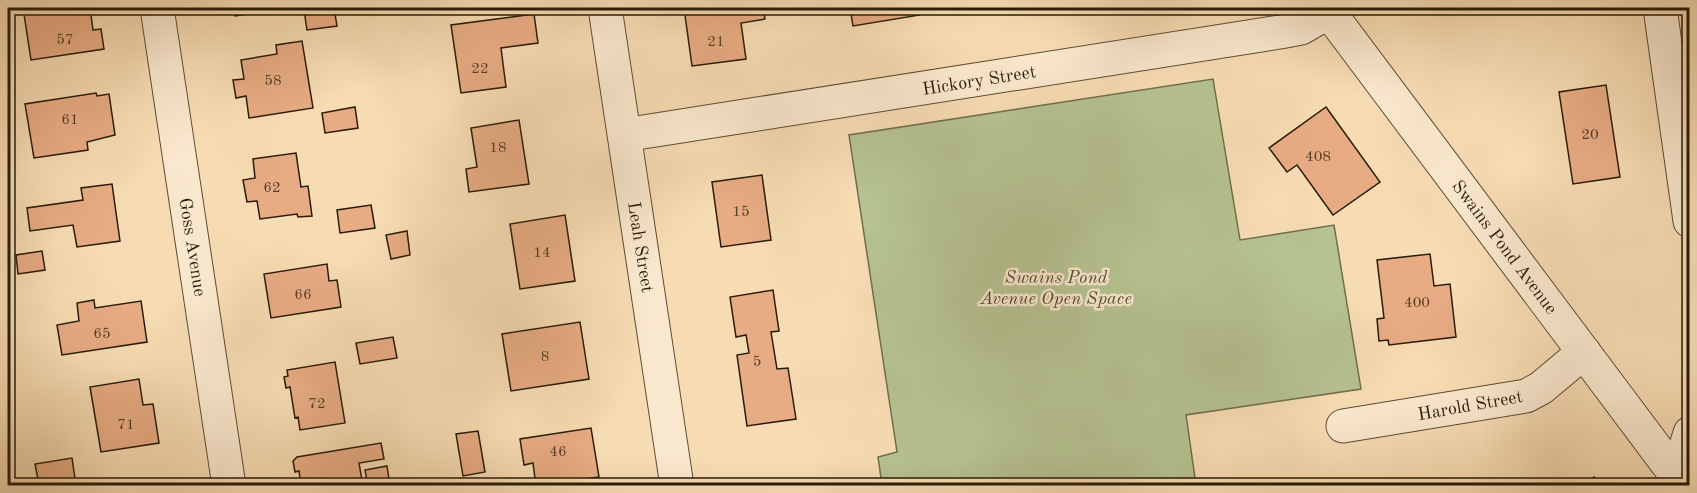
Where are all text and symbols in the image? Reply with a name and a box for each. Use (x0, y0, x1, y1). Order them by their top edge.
house number: 57 (56, 33, 74, 48)
house number: 21 (707, 35, 725, 50)
house number: 22 (471, 62, 489, 77)
street label: Hickory Street (921, 63, 1037, 99)
house number: 58 (264, 74, 282, 89)
house number: 61 (61, 113, 79, 128)
house number: 20 (1581, 128, 1599, 143)
house number: 18 (489, 141, 507, 156)
house number: 408 (1305, 150, 1331, 165)
street label: Swains Pond Avenue (1448, 177, 1560, 318)
house number: 62 (263, 181, 281, 196)
street label: Goss Avenue (175, 196, 209, 298)
street label: Leah Street (624, 200, 656, 294)
house number: 15 (732, 205, 750, 220)
house number: 14 (533, 246, 551, 261)
park label: Swains Pond Avenue Open Space (979, 269, 1132, 308)
house number: 66 (294, 288, 312, 303)
house number: 400 (1404, 296, 1430, 311)
house number: 65 (93, 327, 111, 342)
house number: 8 (541, 350, 549, 365)
house number: 5 (753, 355, 761, 370)
street label: Harold Street (1416, 388, 1524, 424)
house number: 72 (308, 397, 326, 412)
house number: 71 (117, 418, 135, 433)
house number: 46 (549, 445, 567, 460)

